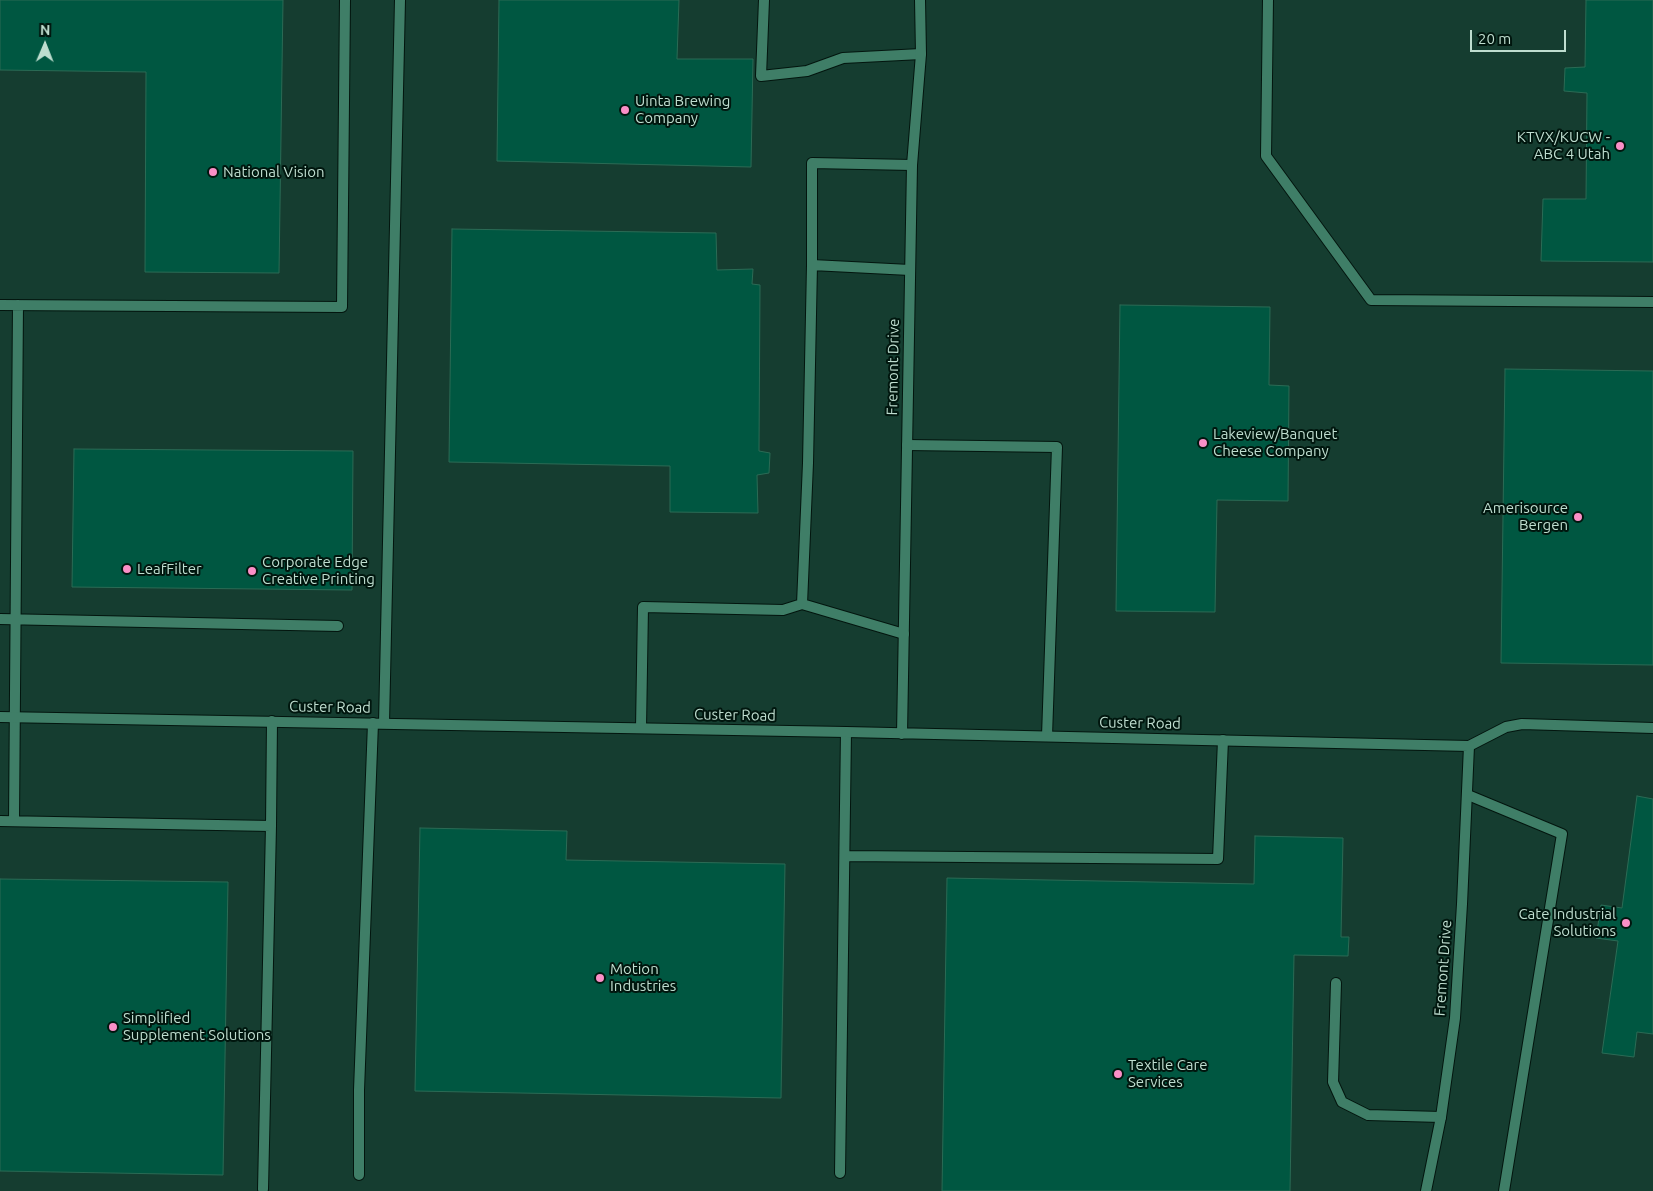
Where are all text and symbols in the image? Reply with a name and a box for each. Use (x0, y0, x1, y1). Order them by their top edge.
north arrow (20, 20, 70, 70)
scale bar (1473, 20, 1569, 52)
text: N (40, 22, 51, 38)
text: 20 m (1478, 30, 1511, 47)
place label: Uinta Brewing Company (635, 92, 730, 127)
marker: Uinta Brewing Company (619, 104, 631, 116)
place label: KTVX/KUCW - ABC 4 Utah (1517, 128, 1610, 163)
marker: KTVX/KUCW - ABC 4 Utah (1614, 140, 1626, 152)
place label: National Vision (223, 163, 325, 181)
marker: National Vision (207, 166, 219, 178)
street label: Fremont Drive (883, 319, 903, 415)
place label: Lakeview/Banquet Cheese Company (1213, 425, 1337, 460)
marker: Lakeview/Banquet Cheese Company (1197, 437, 1209, 449)
place label: Amerisource Bergen (1483, 499, 1568, 534)
marker: Amerisource Bergen (1572, 511, 1584, 523)
place label: Corporate Edge Creative Printing (262, 553, 375, 588)
place label: LeafFilter (137, 560, 202, 578)
marker: LeafFilter (121, 563, 133, 575)
marker: Corporate Edge Creative Printing (246, 565, 258, 577)
street label: Custer Road (289, 697, 371, 717)
street label: Custer Road (694, 705, 776, 725)
street label: Custer Road (1099, 713, 1181, 733)
place label: Cate Industrial Solutions (1518, 905, 1616, 940)
marker: Cate Industrial Solutions (1620, 917, 1632, 929)
street label: Fremont Drive (1431, 919, 1455, 1017)
place label: Motion Industries (610, 960, 676, 995)
marker: Motion Industries (594, 972, 606, 984)
place label: Simplified Supplement Solutions (123, 1009, 271, 1044)
marker: Simplified Supplement Solutions (107, 1021, 119, 1033)
place label: Textile Care Services (1128, 1056, 1208, 1091)
marker: Textile Care Services (1112, 1068, 1124, 1080)

